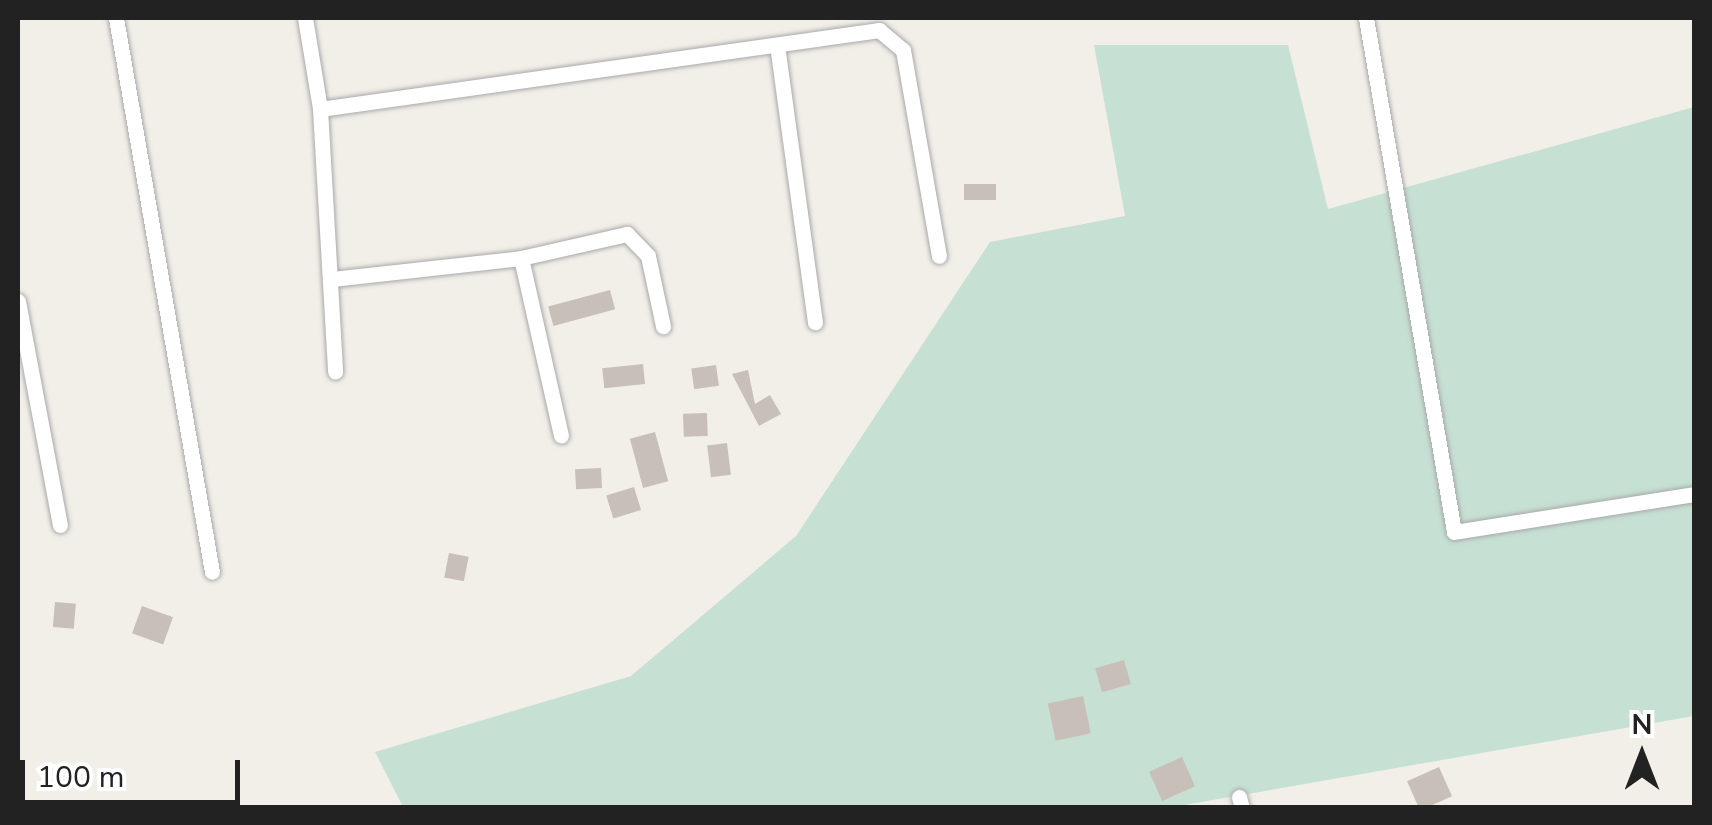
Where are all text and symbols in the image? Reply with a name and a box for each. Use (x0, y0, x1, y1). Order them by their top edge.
north arrow (1592, 705, 1692, 805)
text: N (1632, 706, 1652, 744)
scale bar (25, 740, 245, 802)
text: 100 m (37, 757, 124, 798)

